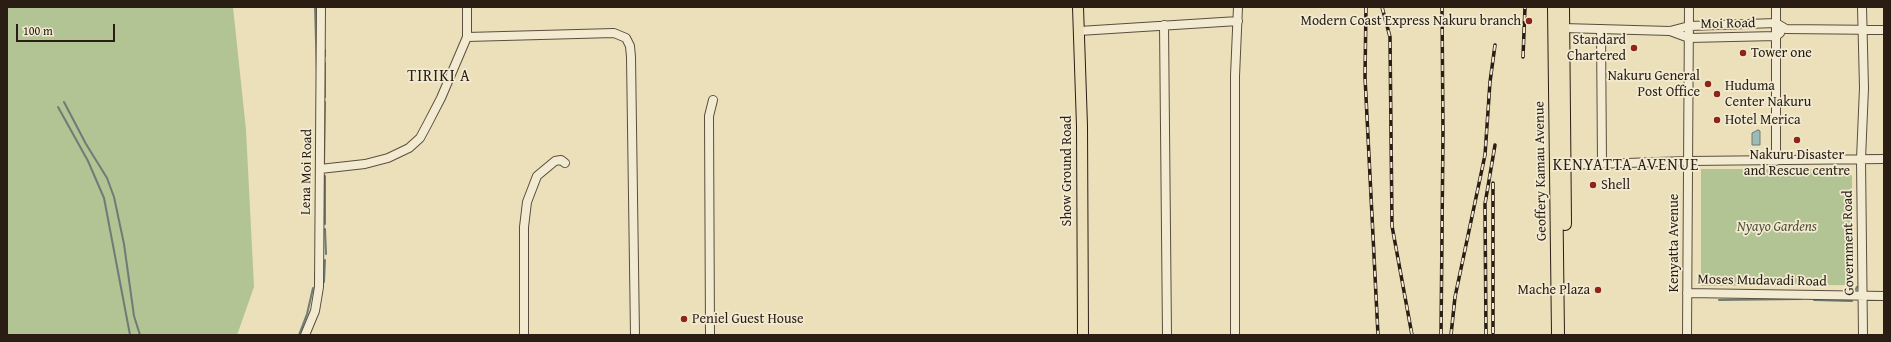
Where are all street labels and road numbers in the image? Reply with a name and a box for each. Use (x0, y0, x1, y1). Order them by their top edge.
street label: Moi Road (1700, 15, 1756, 33)
street label: Geoffery Kamau Avenue (1531, 101, 1551, 241)
street label: Show Ground Road (1059, 116, 1075, 226)
street label: Lena Moi Road (298, 129, 316, 215)
street label: Government Road (1840, 190, 1858, 296)
street label: Kenyatta Avenue (1666, 194, 1682, 292)
street label: Moses Mudavadi Road (1697, 271, 1827, 291)

